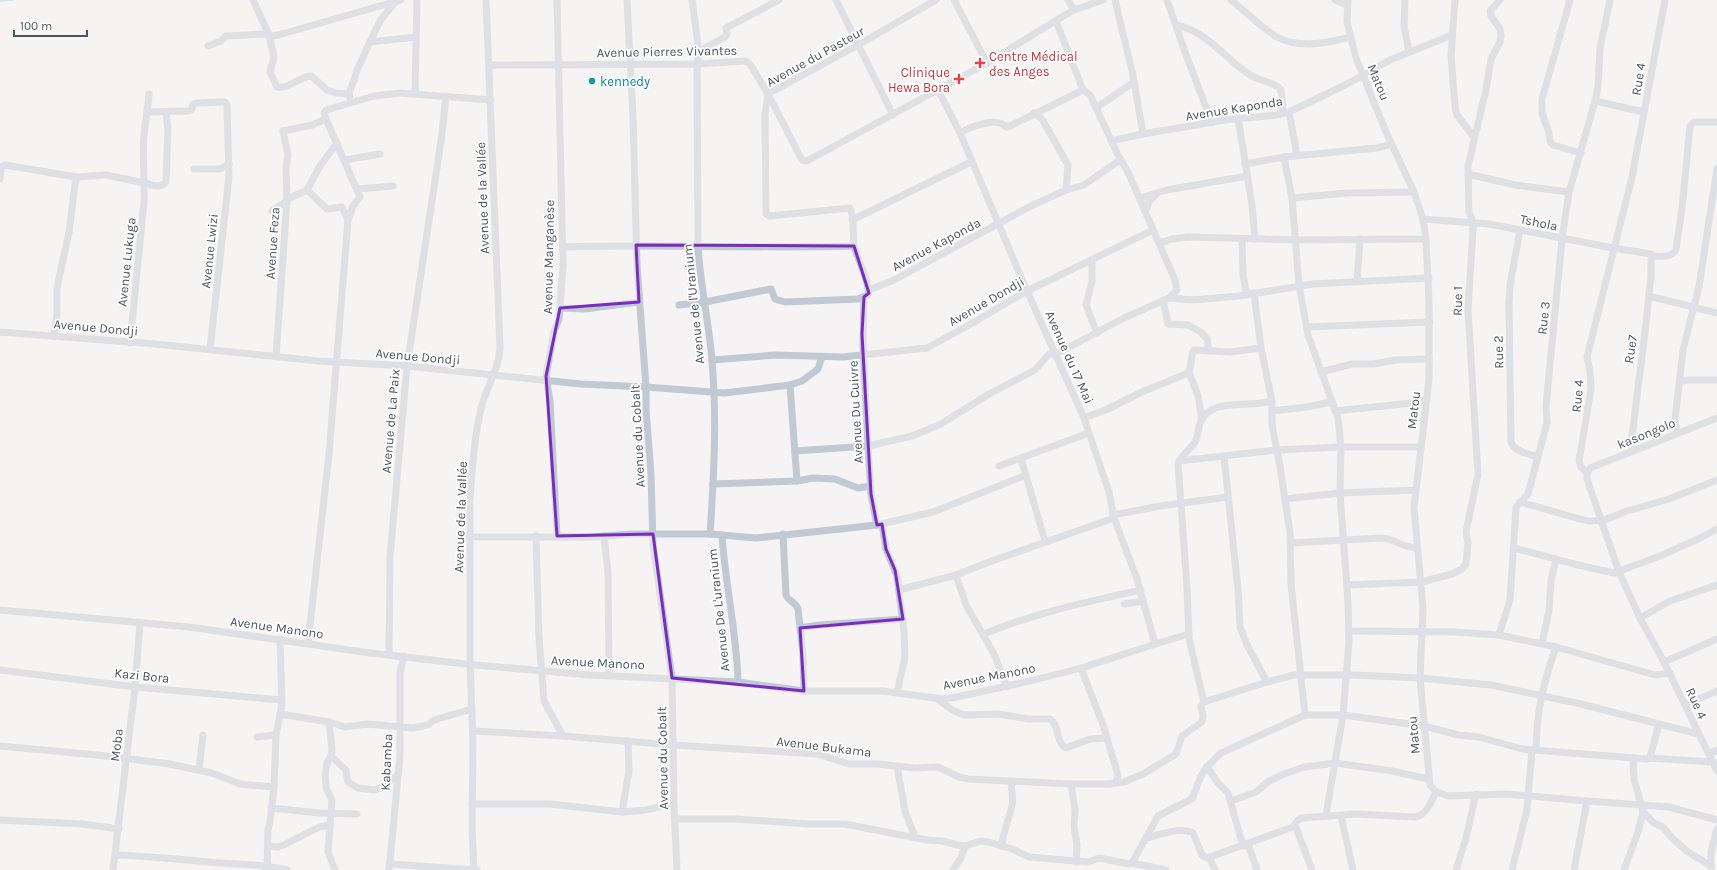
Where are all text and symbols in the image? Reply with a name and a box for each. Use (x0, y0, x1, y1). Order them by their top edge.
scale bar (14, 12, 87, 38)
text: 100 m (20, 19, 52, 33)
street label: Avenue du Pasteur (764, 23, 867, 90)
street label: Avenue Pierres Vivantes (597, 43, 738, 60)
place label: Centre Médical des Anges (989, 49, 1078, 79)
marker: Centre Médical des Anges (974, 57, 986, 69)
street label: Matou (1364, 62, 1393, 103)
street label: Rue 4 (1629, 62, 1648, 96)
place label: Clinique Hewa Bora (888, 65, 950, 95)
marker: Clinique Hewa Bora (953, 73, 965, 85)
place label: kennedy (600, 74, 650, 89)
marker: kennedy (587, 76, 597, 86)
street label: Avenue Kaponda (1184, 93, 1284, 124)
street label: Avenue de la Vallée (473, 141, 492, 254)
street label: Avenue Manganèse (540, 199, 557, 314)
street label: Avenue Feza (262, 206, 283, 280)
street label: Tshola (1519, 211, 1559, 234)
street label: Avenue Lwizi (198, 213, 221, 289)
street label: Avenue Kaponda (889, 215, 983, 274)
street label: Avenue Lukuga (114, 217, 139, 307)
street label: Avenue de l'Uranium (680, 243, 707, 365)
street label: Avenue Dondji (946, 274, 1027, 329)
street label: Rue 1 (1450, 286, 1465, 316)
street label: Rue 3 (1534, 301, 1553, 335)
street label: Avenue du 17 Mai (1042, 308, 1097, 406)
street label: Avenue Dondji (53, 316, 139, 339)
street label: Rue7 (1621, 334, 1640, 364)
street label: Rue 2 (1490, 335, 1507, 369)
street label: Avenue Dondji (375, 345, 461, 368)
street label: Avenue Du Cuivre (845, 360, 866, 464)
street label: Avenue de La Paix (378, 368, 403, 474)
street label: Rue 4 (1569, 379, 1586, 413)
street label: Avenue du Cobalt (627, 384, 648, 488)
street label: Matou (1404, 390, 1423, 430)
street label: kasongolo (1615, 415, 1677, 452)
street label: Avenue de la Vallée (451, 461, 470, 573)
street label: Avenue De L'uranium (705, 548, 732, 672)
street label: Avenue Manono (229, 614, 324, 641)
street label: Avenue Manono (551, 653, 645, 672)
street label: Avenue Manono (942, 660, 1037, 693)
street label: Kazi Bora (114, 665, 170, 686)
street label: Rue 4 (1683, 685, 1710, 721)
street label: Avenue du Cobalt (654, 706, 671, 810)
street label: Matou (1404, 715, 1423, 755)
street label: Moba (107, 728, 126, 762)
street label: Kabamba (378, 733, 395, 791)
street label: Avenue Bukama (776, 733, 872, 760)

